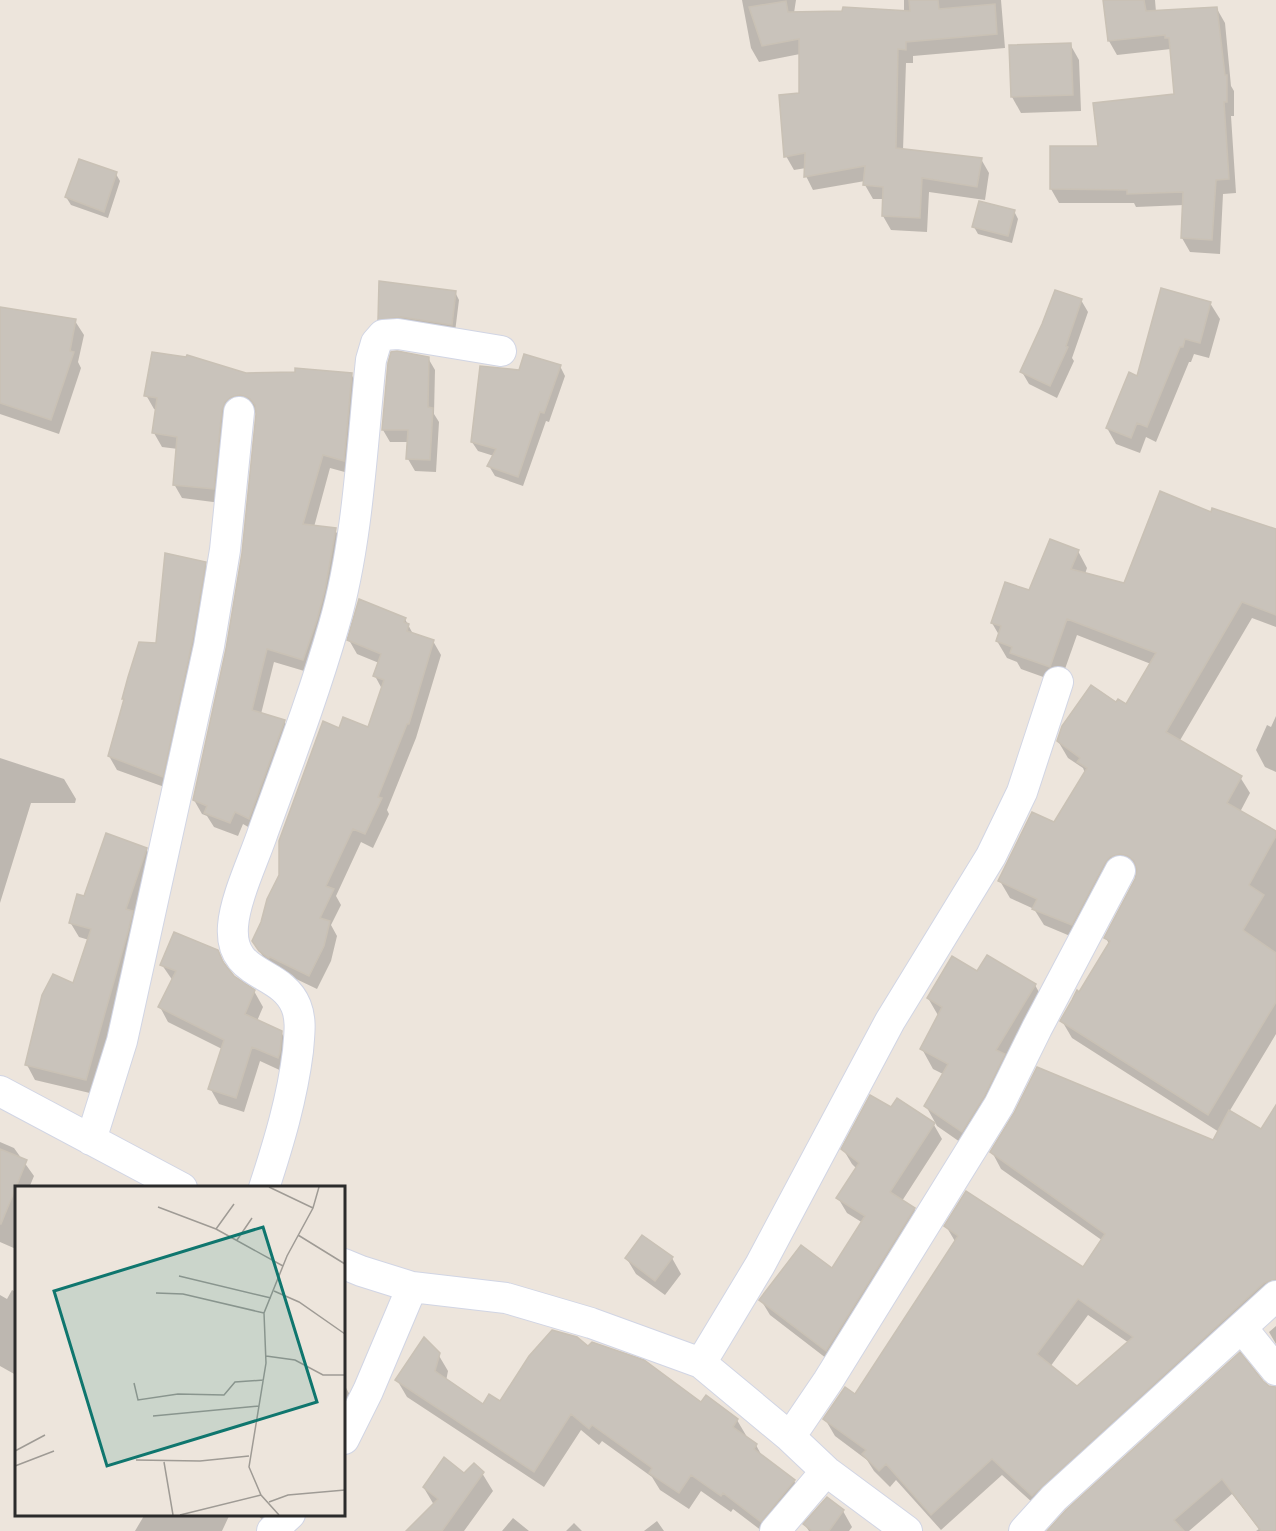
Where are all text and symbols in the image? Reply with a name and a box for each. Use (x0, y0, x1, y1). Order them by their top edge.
inset map (15, 1186, 345, 1516)

